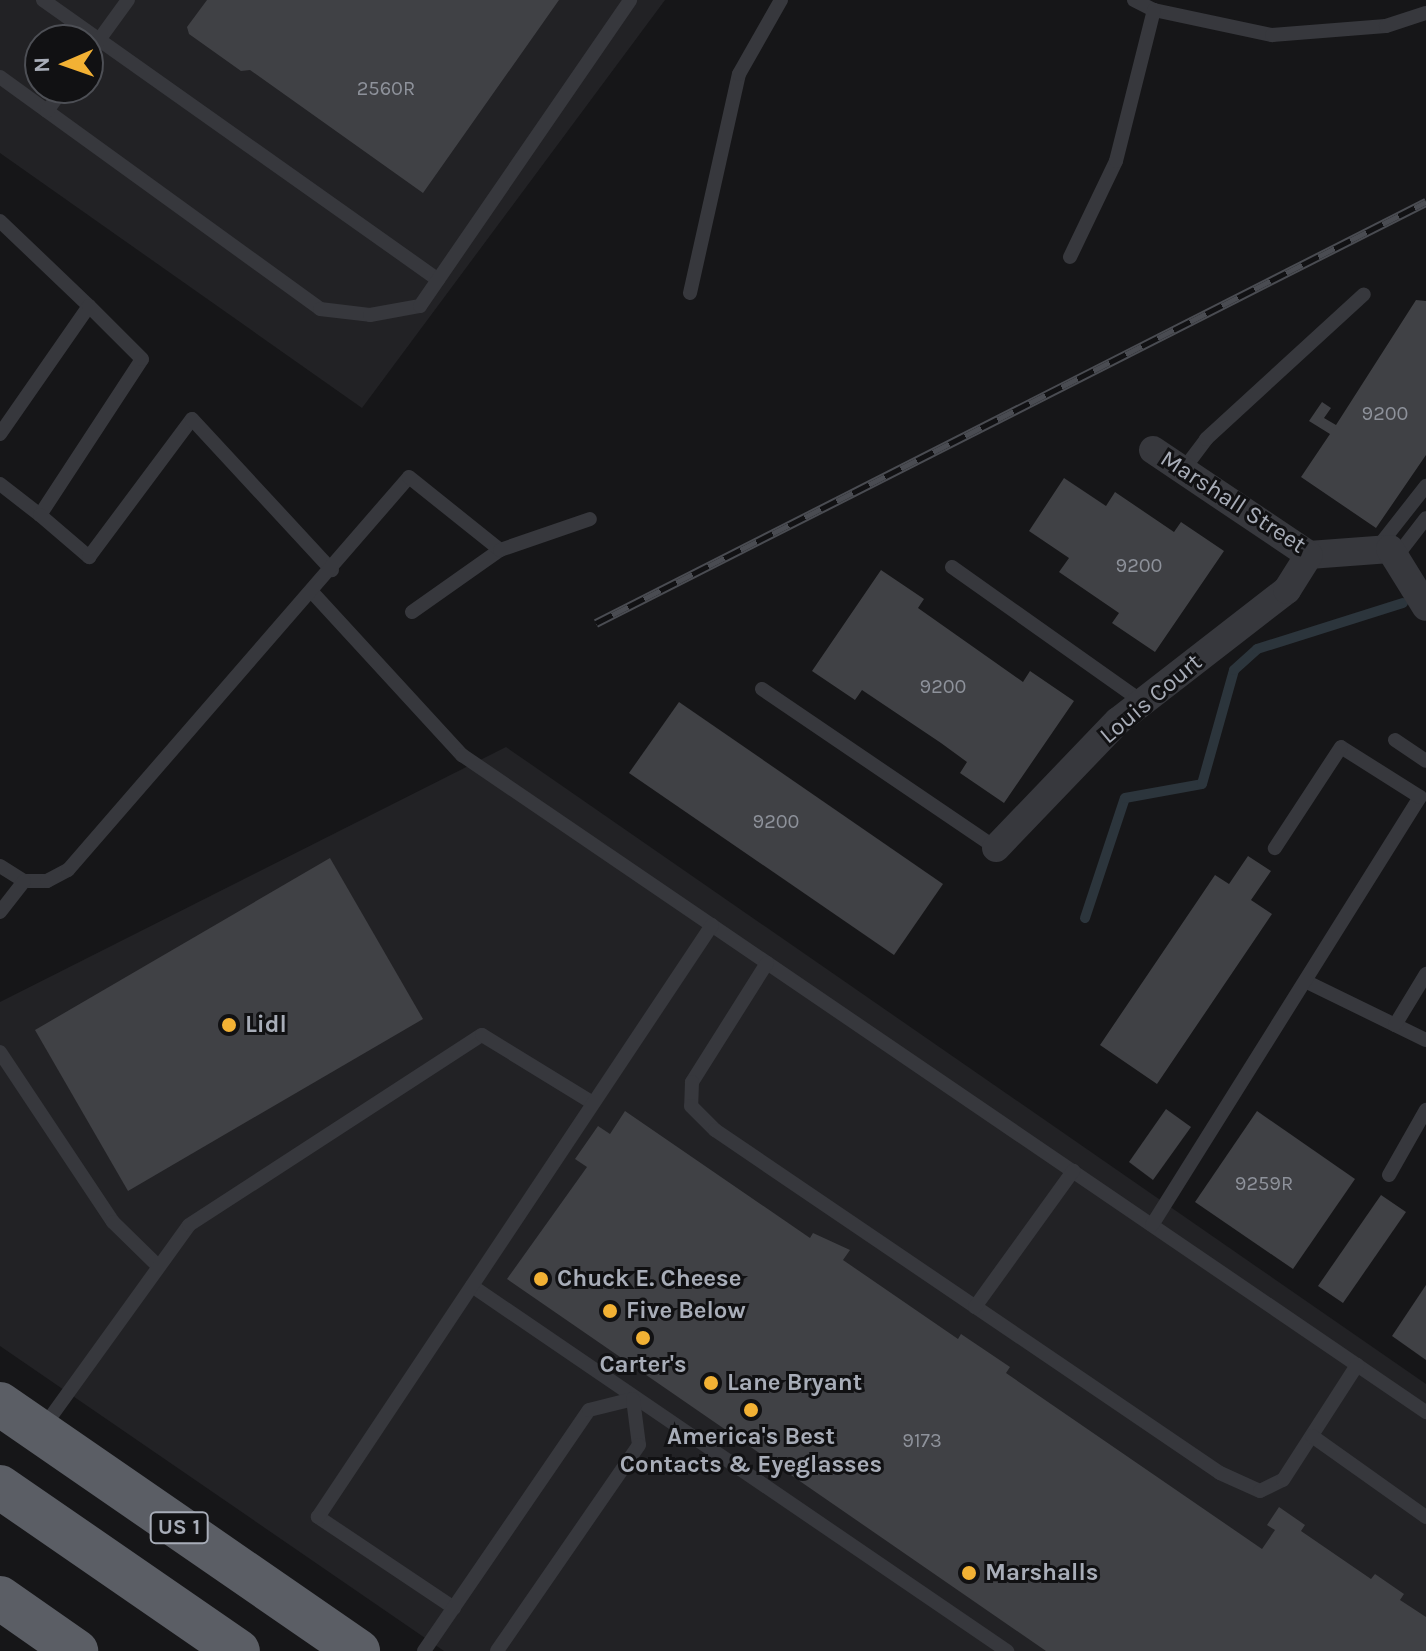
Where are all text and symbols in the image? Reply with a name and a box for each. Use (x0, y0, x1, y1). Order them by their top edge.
north arrow (24, 24, 104, 104)
text: N (29, 56, 55, 73)
house number: 2560R (357, 76, 415, 100)
house number: 9200 (1362, 401, 1408, 425)
street label: Marshall Street (1155, 444, 1311, 560)
house number: 9200 (1116, 553, 1162, 577)
street label: Louis Court (1094, 648, 1208, 750)
house number: 9200 (920, 674, 966, 698)
house number: 9200 (753, 809, 799, 833)
place label: Lidl (245, 1011, 287, 1039)
marker: Lidl (220, 1016, 238, 1034)
house number: 9259R (1235, 1171, 1293, 1195)
place label: Chuck E. Cheese (557, 1265, 741, 1293)
marker: Chuck E. Cheese (532, 1270, 550, 1288)
place label: Five Below (626, 1297, 746, 1325)
marker: Five Below (601, 1302, 619, 1320)
marker: Carter's (634, 1329, 652, 1347)
place label: Carter's (599, 1351, 687, 1379)
place label: Lane Bryant (727, 1369, 862, 1397)
marker: Lane Bryant (702, 1374, 720, 1392)
marker: America's Best Contacts & Eyeglasses (742, 1401, 760, 1419)
place label: America's Best Contacts & Eyeglasses (620, 1423, 882, 1479)
house number: 9173 (902, 1428, 942, 1452)
road number: US 1 (149, 1510, 209, 1546)
place label: Marshalls (985, 1559, 1098, 1587)
marker: Marshalls (960, 1564, 978, 1582)

